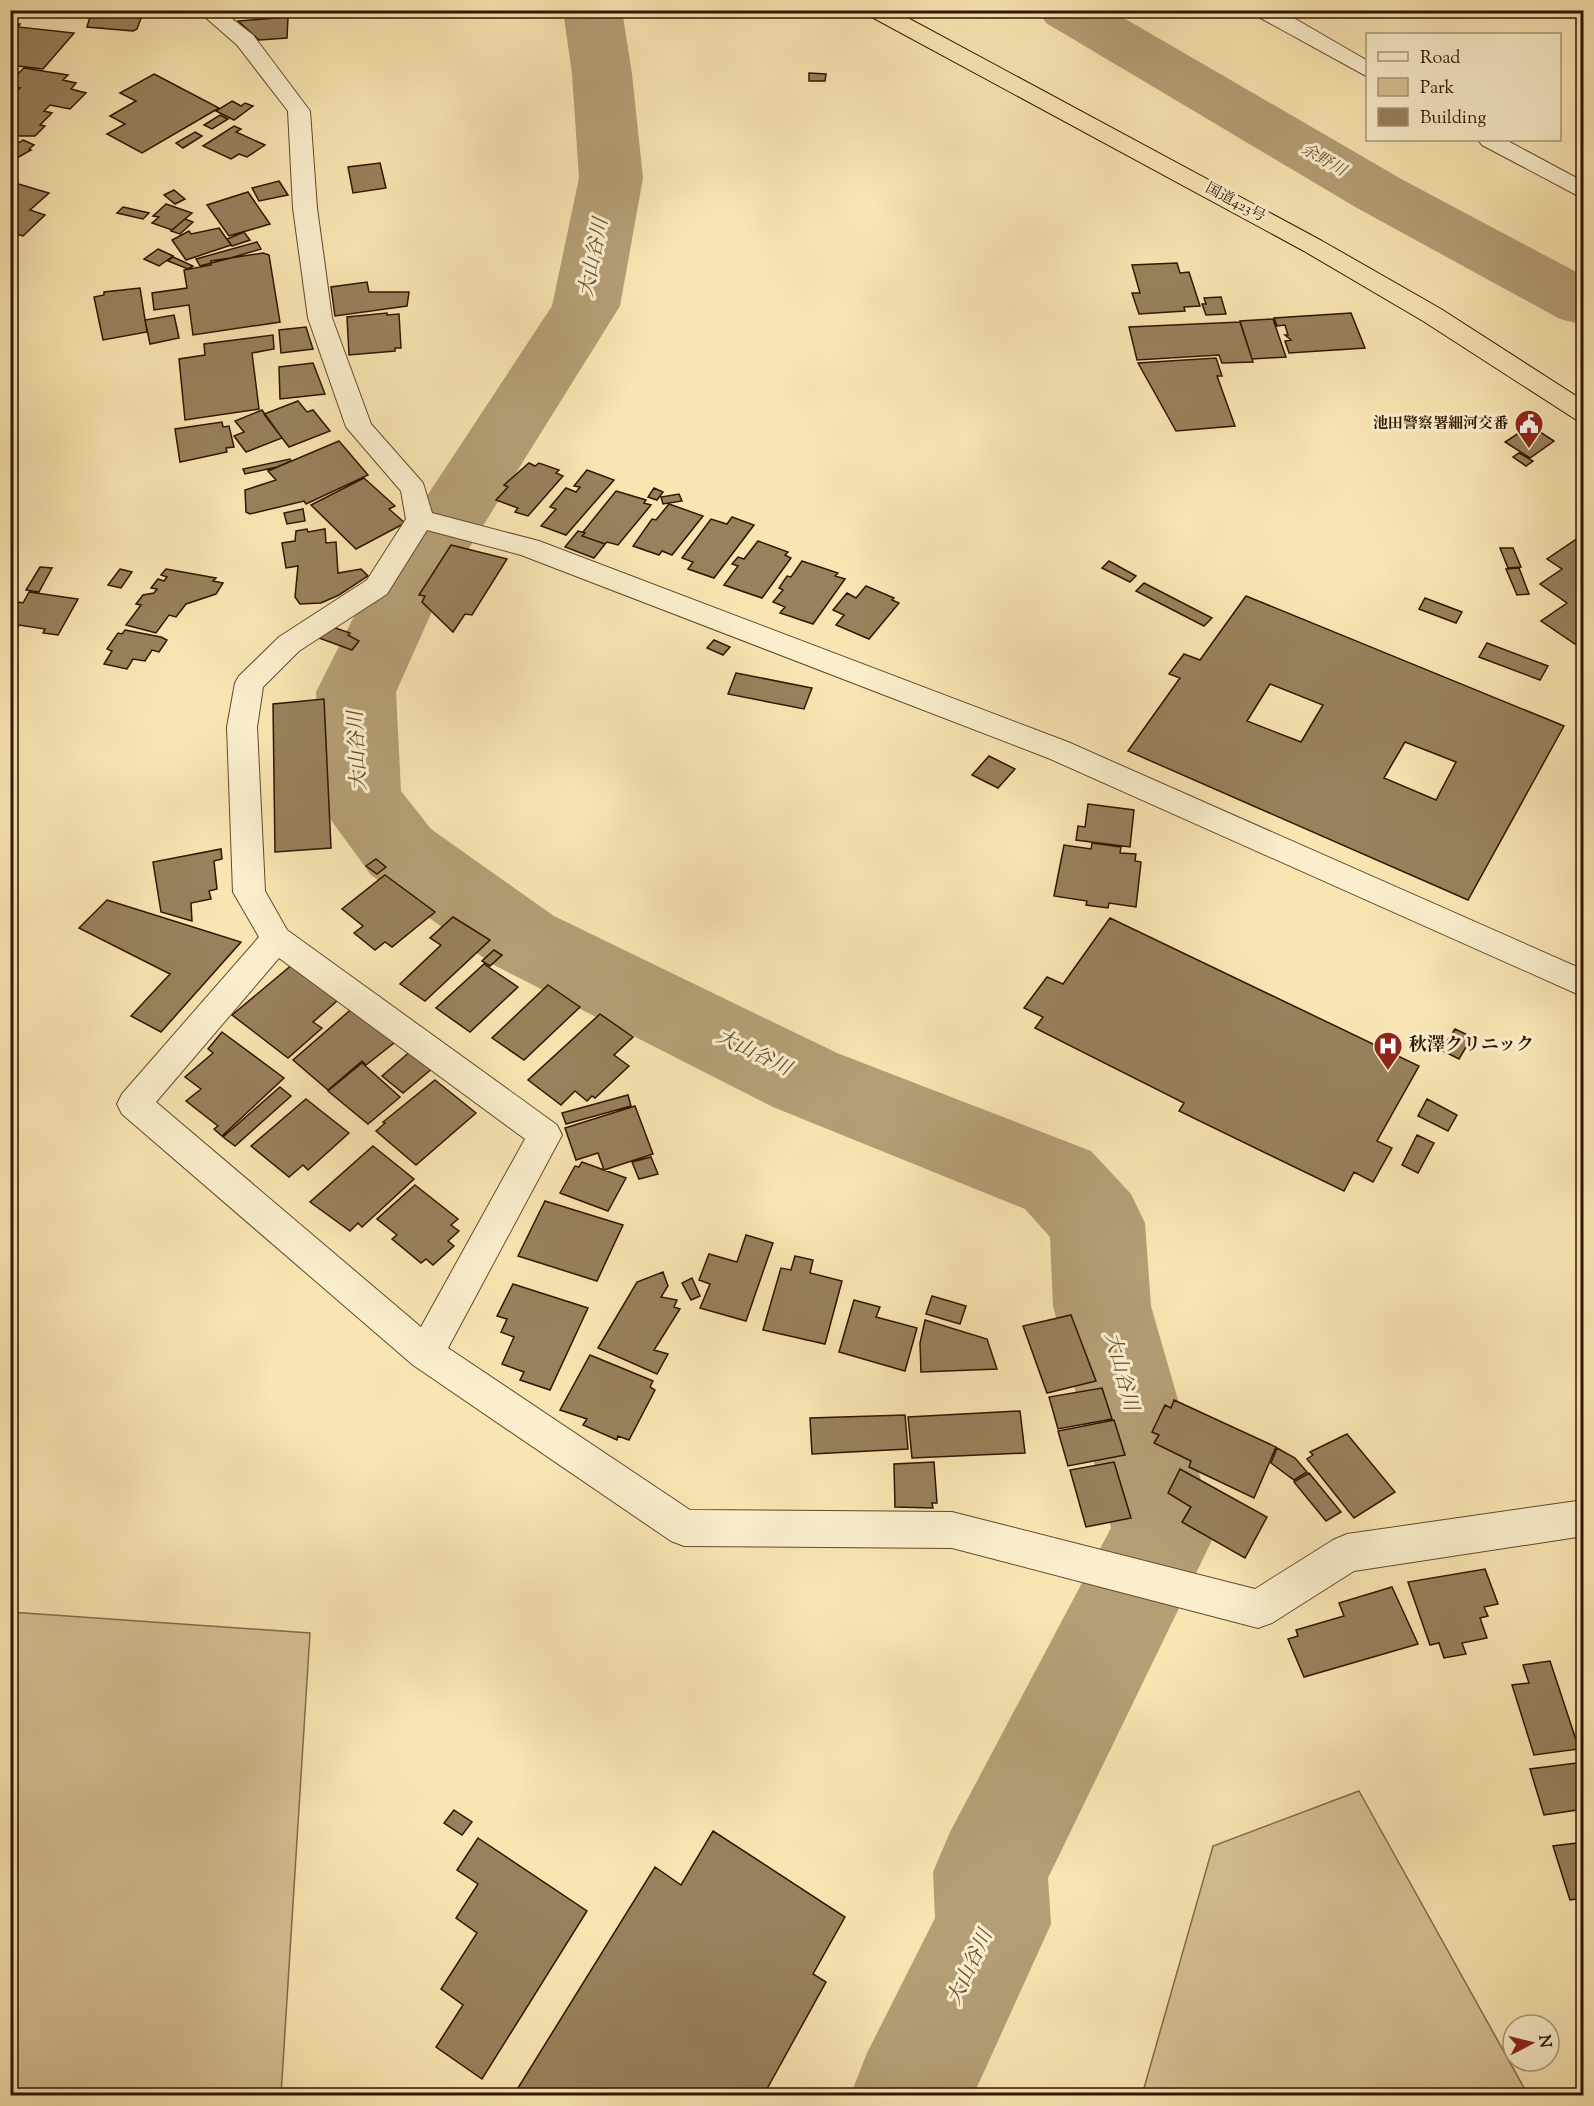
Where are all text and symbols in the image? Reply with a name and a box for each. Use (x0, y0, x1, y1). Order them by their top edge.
legend (1366, 33, 1561, 141)
text: Road (1420, 46, 1460, 72)
text: Park (1420, 76, 1455, 102)
text: Building (1420, 106, 1486, 132)
water label: 余野川 (1296, 139, 1351, 184)
street label: 国道423号 (1201, 178, 1269, 228)
water label: 大山谷川 (573, 214, 617, 300)
public building icon: 池田警察署細河交番 (1513, 408, 1545, 450)
place label: 池田警察署細河交番 (1373, 414, 1509, 435)
water label: 大山谷川 (342, 708, 376, 792)
water label: 大山谷川 (711, 1023, 797, 1085)
hospital icon: 秋澤クリニック (1372, 1030, 1404, 1072)
place label: 秋澤クリニック (1409, 1033, 1534, 1059)
water label: 大山谷川 (1096, 1330, 1145, 1416)
water label: 大山谷川 (941, 1924, 1002, 2010)
north arrow (1501, 2013, 1561, 2073)
text: N (1531, 2034, 1556, 2049)

